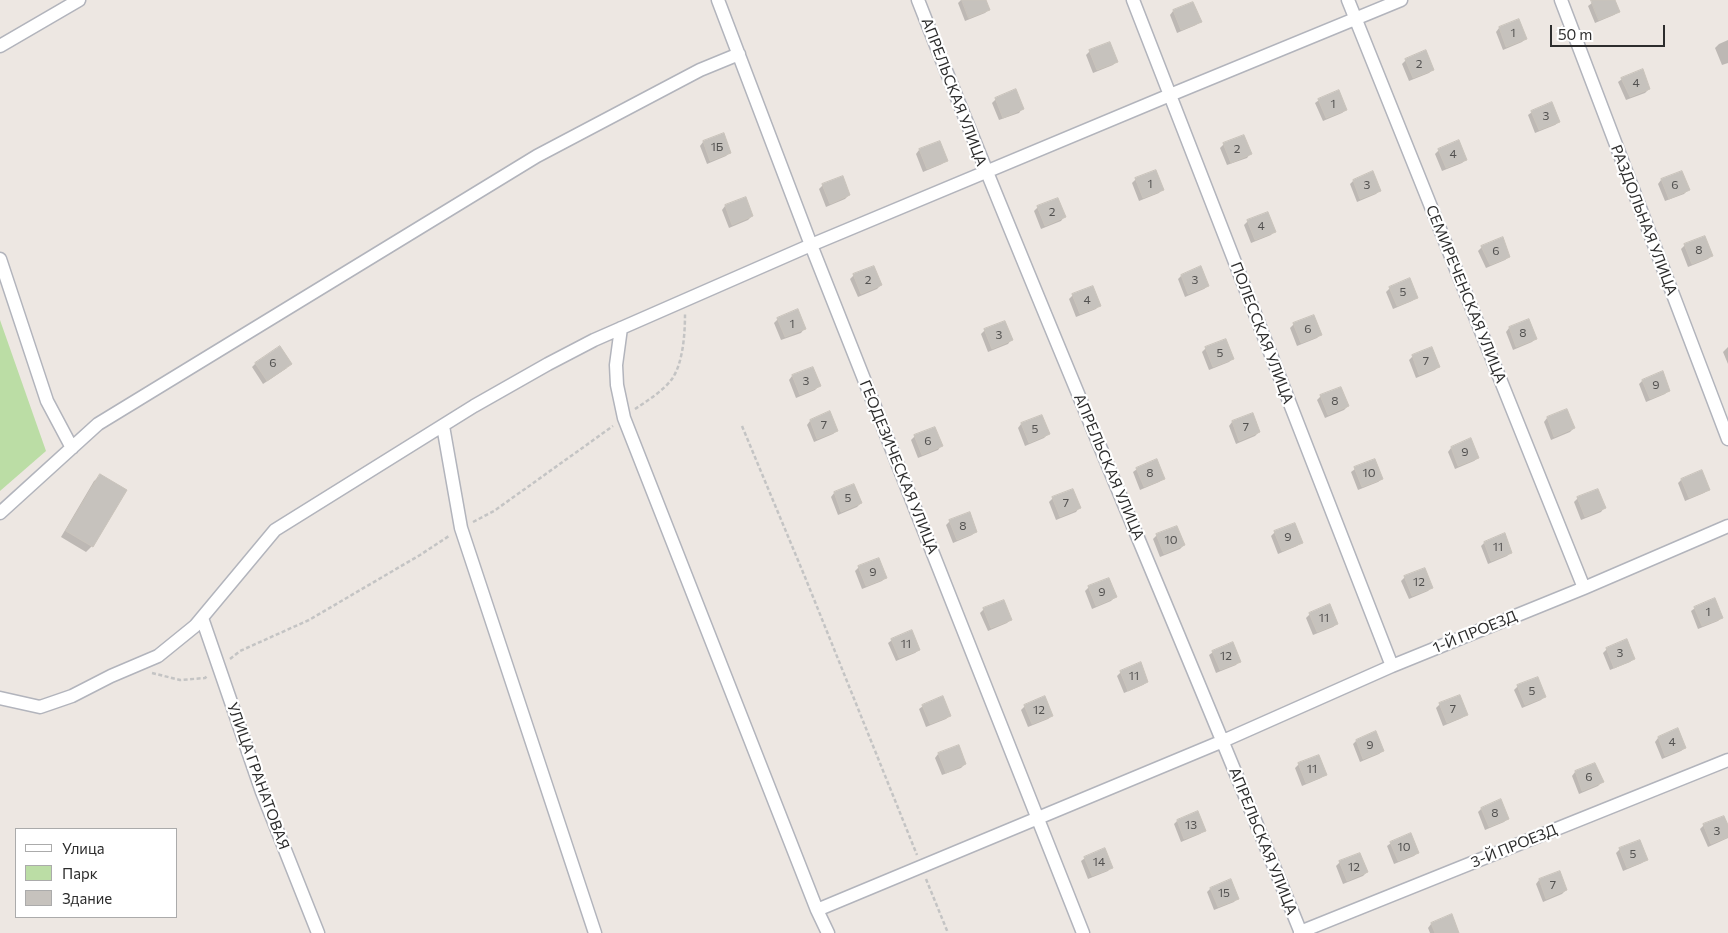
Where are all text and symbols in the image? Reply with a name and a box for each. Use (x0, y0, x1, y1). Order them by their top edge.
street label: АПРЕЛЬСКАЯ УЛИЦА (917, 15, 991, 169)
scale bar (1553, 15, 1668, 47)
text: 50 m (1558, 25, 1592, 43)
house number: 1 (1510, 26, 1516, 40)
house number: 2 (1416, 57, 1422, 71)
house number: 4 (1632, 76, 1640, 90)
house number: 1 (1330, 97, 1336, 111)
house number: 3 (1543, 109, 1549, 123)
house number: 1Б (711, 140, 723, 154)
house number: 2 (1234, 142, 1240, 156)
street label: РАЗДОЛЬНАЯ УЛИЦА (1607, 142, 1681, 298)
house number: 4 (1449, 147, 1457, 161)
house number: 1 (1147, 177, 1153, 191)
house number: 3 (1364, 178, 1370, 192)
house number: 6 (1671, 178, 1679, 192)
street label: СЕМИРЕЧЕНСКАЯ УЛИЦА (1422, 202, 1510, 386)
house number: 2 (1049, 205, 1055, 219)
house number: 4 (1257, 219, 1265, 233)
house number: 8 (1695, 243, 1703, 257)
house number: 6 (1492, 244, 1500, 258)
street label: ПОЛЕССКАЯ УЛИЦА (1227, 260, 1297, 406)
house number: 2 (865, 273, 871, 287)
house number: 3 (1192, 273, 1198, 287)
house number: 5 (1400, 285, 1406, 299)
house number: 4 (1083, 293, 1091, 307)
house number: 1 (789, 317, 795, 331)
house number: 6 (1304, 322, 1312, 336)
house number: 8 (1519, 326, 1527, 340)
house number: 3 (996, 328, 1002, 342)
house number: 5 (1217, 346, 1223, 360)
house number: 7 (1423, 354, 1429, 368)
house number: 6 (269, 356, 277, 370)
house number: 3 (803, 374, 809, 388)
street label: ГЕОДЕЗИЧЕСКАЯ УЛИЦА (856, 378, 942, 556)
house number: 9 (1652, 378, 1660, 392)
street label: АПРЕЛЬСКАЯ УЛИЦА (1070, 391, 1148, 543)
house number: 8 (1331, 394, 1339, 408)
house number: 7 (821, 418, 827, 432)
house number: 7 (1243, 420, 1249, 434)
house number: 5 (1032, 422, 1038, 436)
house number: 6 (924, 434, 932, 448)
house number: 9 (1461, 445, 1469, 459)
house number: 8 (1146, 466, 1154, 480)
house number: 10 (1363, 466, 1375, 480)
house number: 5 (845, 491, 851, 505)
house number: 7 (1063, 496, 1069, 510)
house number: 8 (959, 519, 967, 533)
house number: 9 (1284, 530, 1292, 544)
house number: 10 (1165, 533, 1177, 547)
house number: 11 (1493, 540, 1503, 554)
house number: 9 (869, 565, 877, 579)
house number: 12 (1413, 575, 1425, 589)
house number: 9 (1098, 585, 1106, 599)
house number: 1 (1705, 605, 1711, 619)
street label: 1-Й ПРОЕЗД (1430, 607, 1520, 657)
house number: 11 (1319, 611, 1329, 625)
house number: 11 (901, 637, 911, 651)
house number: 3 (1617, 646, 1623, 660)
house number: 12 (1220, 649, 1232, 663)
house number: 11 (1129, 669, 1139, 683)
house number: 5 (1529, 684, 1535, 698)
street label: УЛИЦА ГРАНАТОВАЯ (223, 700, 293, 852)
house number: 7 (1450, 702, 1456, 716)
house number: 12 (1033, 703, 1045, 717)
house number: 4 (1668, 735, 1676, 749)
house number: 9 (1366, 738, 1374, 752)
house number: 11 (1307, 762, 1317, 776)
street label: АПРЕЛЬСКАЯ УЛИЦА (1225, 765, 1301, 917)
house number: 6 (1585, 770, 1593, 784)
house number: 8 (1491, 806, 1499, 820)
house number: 13 (1185, 818, 1197, 832)
street label: 3-Й ПРОЕЗД (1468, 821, 1560, 871)
house number: 3 (1714, 824, 1720, 838)
legend (15, 828, 178, 918)
text: Улица (62, 839, 104, 857)
house number: 10 (1398, 840, 1410, 854)
house number: 5 (1630, 847, 1636, 861)
house number: 14 (1093, 855, 1105, 869)
house number: 12 (1348, 860, 1360, 874)
text: Парк (62, 864, 98, 882)
house number: 7 (1550, 878, 1556, 892)
house number: 15 (1218, 886, 1230, 900)
text: Здание (62, 889, 112, 907)

